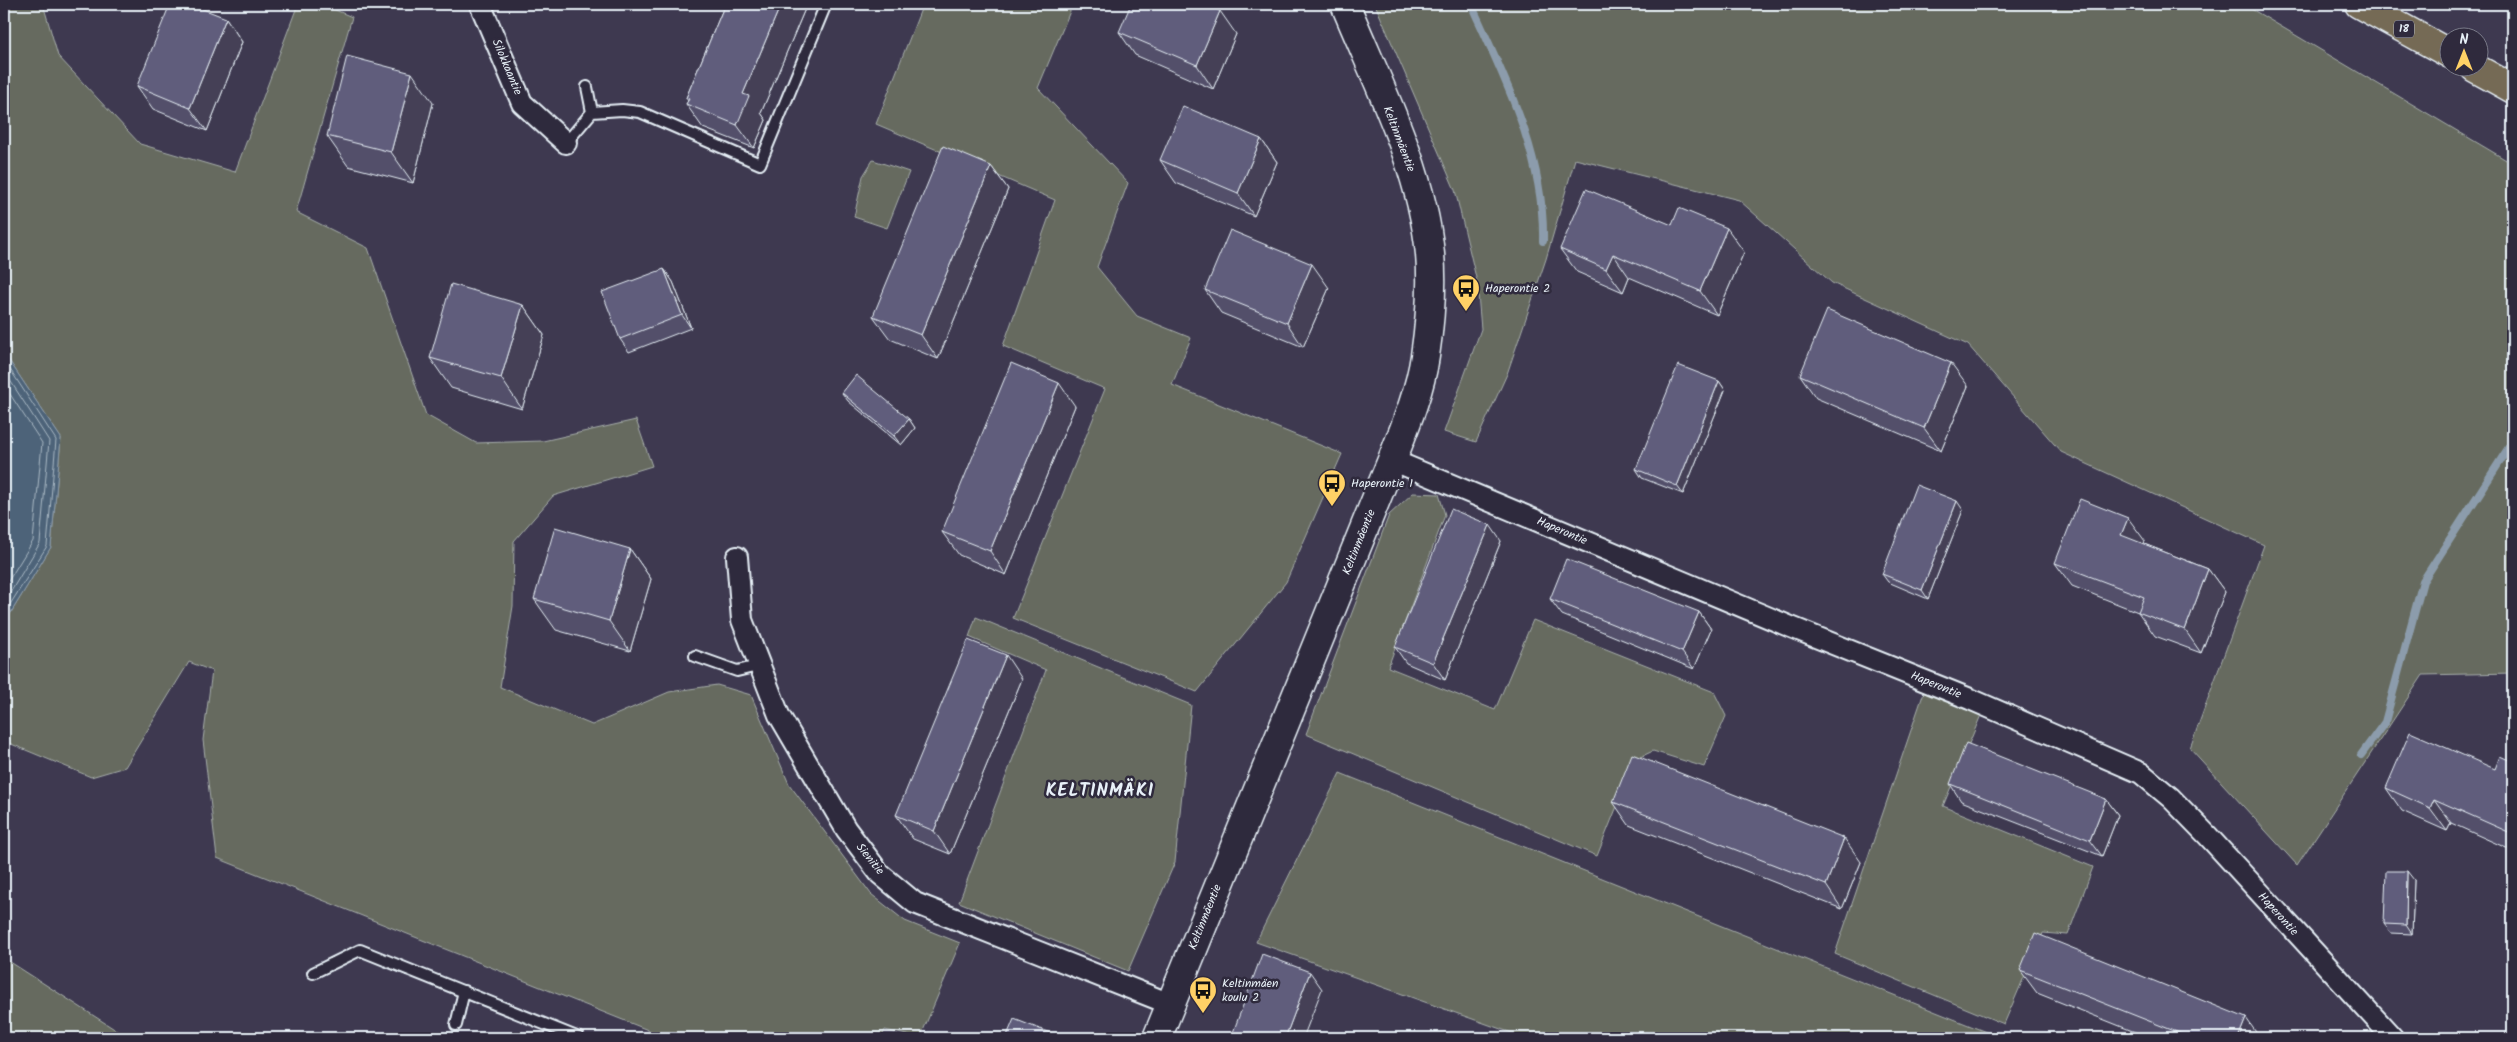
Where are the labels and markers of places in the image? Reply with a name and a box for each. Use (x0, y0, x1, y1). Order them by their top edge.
bus stop icon: Haperontie 2 (1451, 273, 1481, 312)
place label: Haperontie 2 (1485, 279, 1550, 298)
bus stop icon: Haperontie 1 (1317, 468, 1347, 507)
place label: Haperontie 1 (1351, 474, 1413, 493)
place label: Keltinmäen koulu 2 (1222, 974, 1278, 1007)
bus stop icon: Keltinmäen koulu 2 (1188, 975, 1218, 1014)

